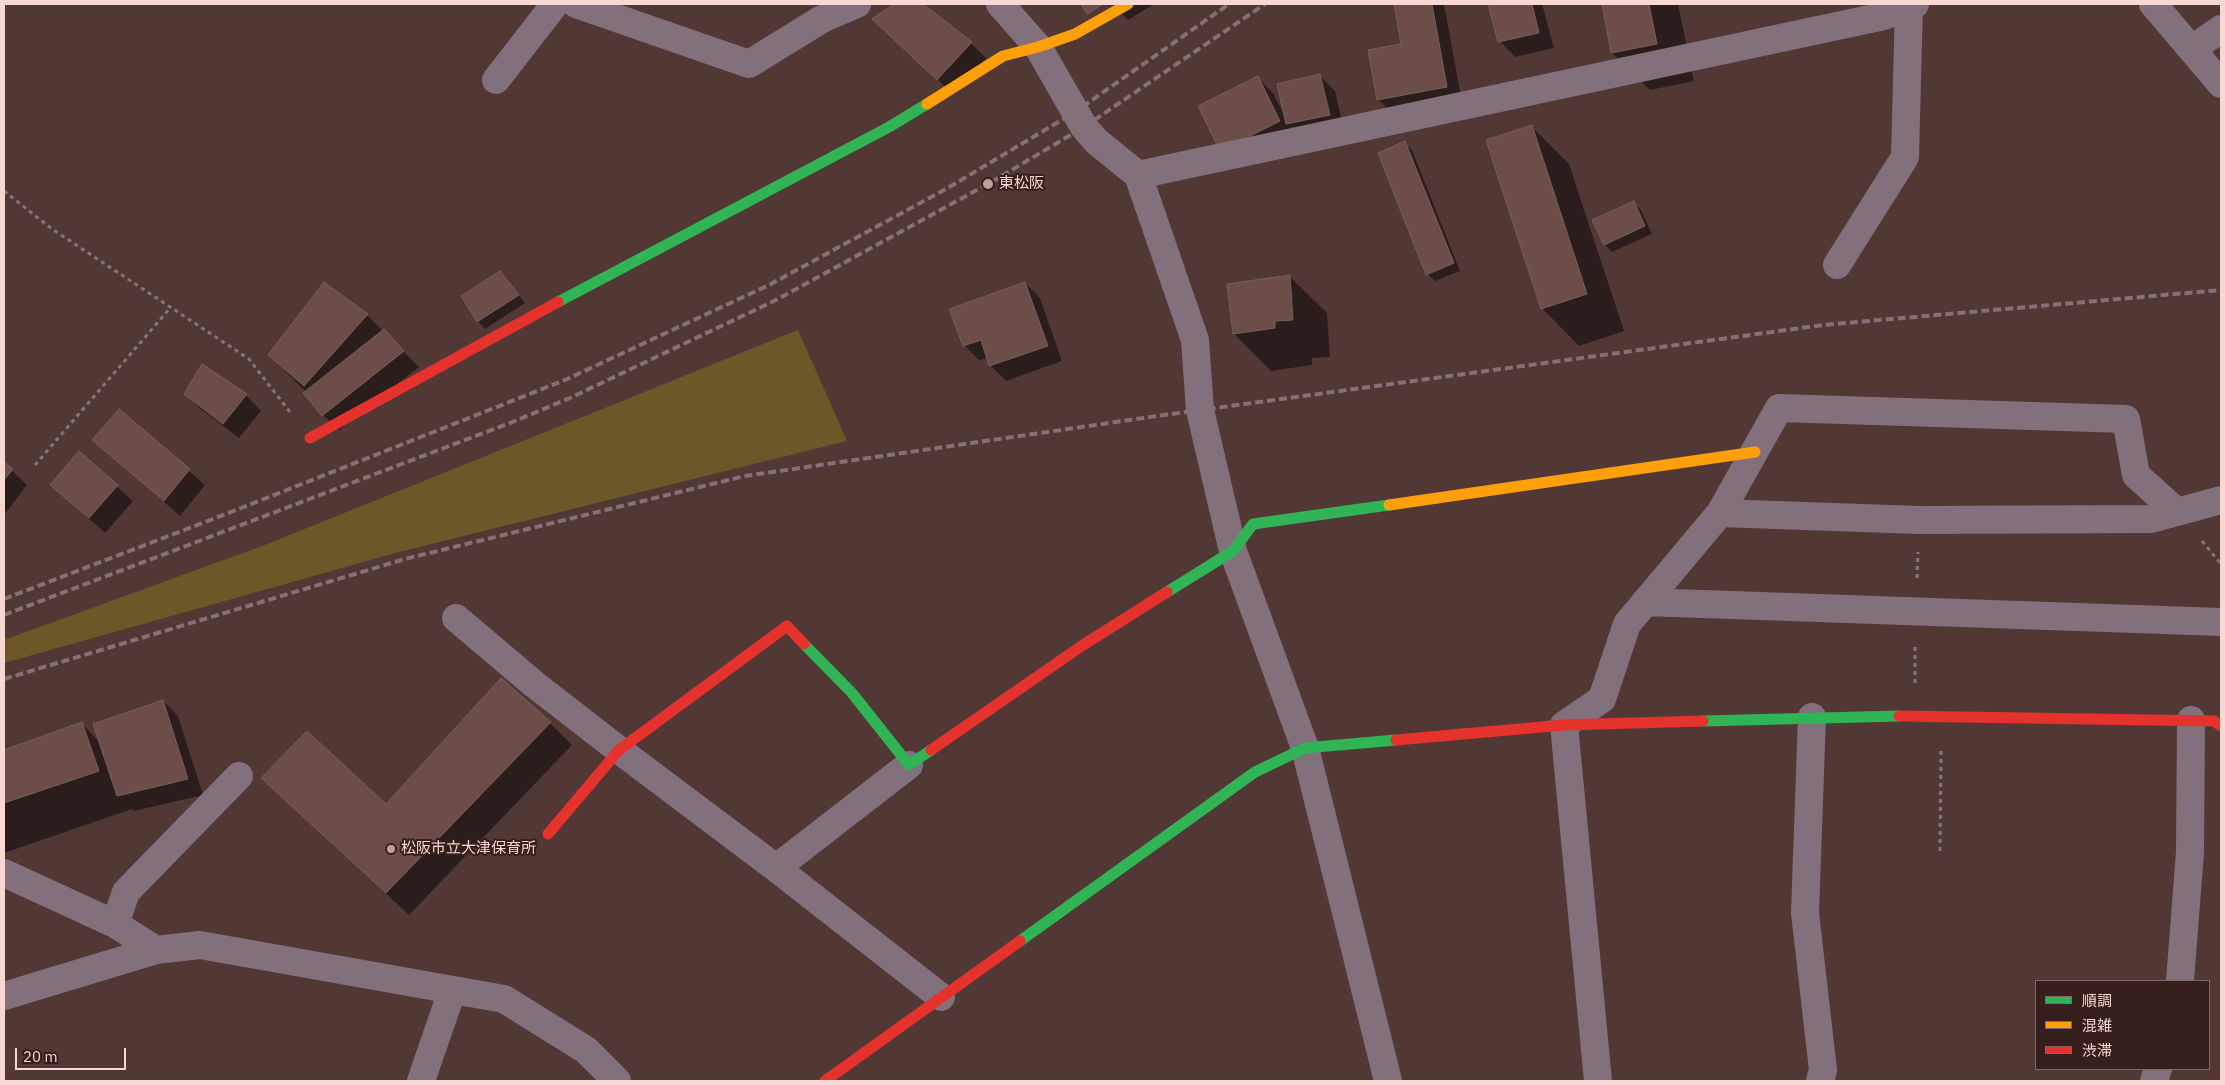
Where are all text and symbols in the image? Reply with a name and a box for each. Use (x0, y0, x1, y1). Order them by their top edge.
place label: 東松阪 (999, 175, 1044, 193)
marker: 東松阪 (981, 177, 995, 191)
place label: 松阪市立大津保育所 (401, 840, 536, 858)
marker: 松阪市立大津保育所 (385, 843, 397, 855)
legend (2035, 980, 2210, 1070)
text: 順調 (2082, 991, 2112, 1010)
text: 混雑 (2082, 1016, 2112, 1035)
scale bar (18, 1038, 129, 1070)
text: 渋滞 (2082, 1041, 2112, 1060)
text: 20 m (23, 1047, 58, 1066)

